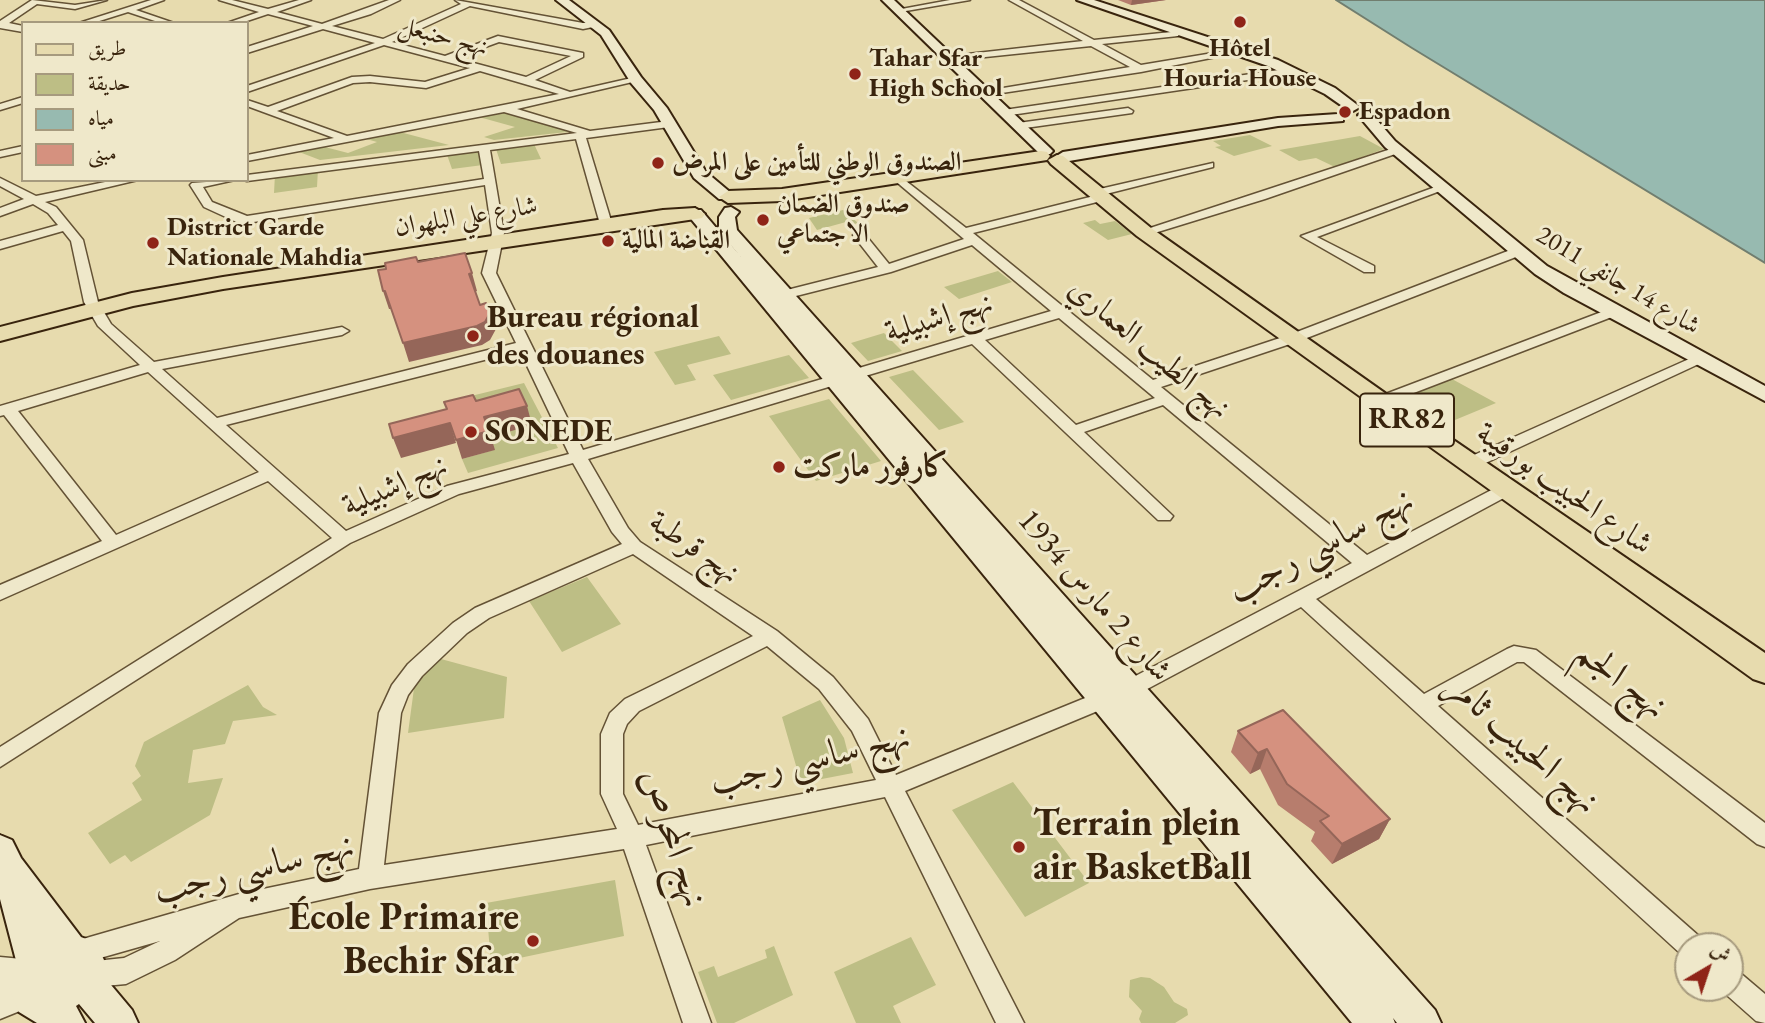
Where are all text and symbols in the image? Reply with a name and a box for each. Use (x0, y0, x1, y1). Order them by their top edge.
street label: نهج حنبعل (395, 10, 491, 64)
marker: Hôtel Houria House (1232, 14, 1248, 30)
legend (21, 21, 248, 182)
place label: Hôtel Houria House (1164, 33, 1316, 94)
text: طريق (88, 34, 126, 61)
place label: Tahar Sfar High School (869, 43, 1003, 104)
marker: Tahar Sfar High School (847, 66, 863, 82)
text: حديقة (88, 69, 131, 96)
place label: Espadon (1359, 96, 1451, 128)
text: مياه (88, 104, 114, 131)
marker: Espadon (1337, 104, 1353, 120)
text: مبنى (88, 139, 117, 166)
place label: الصندوق الوطني للتأمين على المرض (672, 147, 961, 179)
marker: الصندوق الوطني للتأمين على المرض (650, 155, 666, 171)
place label: صندوق الضمان الاجتماعي (777, 189, 910, 250)
street label: شارع علي البلهوان (392, 190, 540, 244)
place label: District Garde Nationale Mahdia (167, 212, 362, 274)
marker: صندوق الضمان الاجتماعي (755, 212, 771, 228)
street label: شارع 14 جانفي 2011 (1530, 220, 1706, 342)
place label: القباضة المالية (622, 225, 730, 257)
marker: القباضة المالية (600, 233, 616, 249)
marker: District Garde Nationale Mahdia (145, 235, 161, 251)
street label: نهج الطيب العماري (1060, 270, 1238, 428)
street label: نهج إشبيلية (880, 284, 998, 352)
place label: Bureau régional des douanes (487, 299, 699, 374)
marker: Bureau régional des douanes (465, 328, 481, 344)
road number: RR82 (1360, 394, 1454, 446)
place label: SONEDE (485, 413, 612, 451)
street label: شارع الحبيب بورقيبة (1468, 414, 1660, 564)
marker: SONEDE (463, 424, 479, 440)
street label: نهج إشبيلية (336, 447, 454, 525)
place label: كارفور ماركت (793, 448, 949, 486)
marker: كارفور ماركت (771, 459, 787, 475)
street label: نهج ساسي رجب (1220, 478, 1422, 614)
street label: شارع 2 مارس 1934 (1009, 502, 1179, 690)
street label: نهج قرطبة (641, 503, 747, 593)
street label: نهج الجم (1566, 630, 1676, 730)
street label: نهج الحبيب ثامر (1436, 663, 1608, 825)
street label: نهج ساسي رجب (705, 715, 915, 805)
street label: نهج المحرص (629, 763, 717, 913)
place label: Terrain plein air BasketBall (1033, 802, 1252, 892)
street label: نهج ساسي رجب (149, 824, 359, 914)
marker: Terrain plein air BasketBall (1011, 839, 1027, 855)
place label: École Primaire Bechir Sfar (289, 896, 519, 986)
north arrow (1674, 932, 1744, 1002)
marker: École Primaire Bechir Sfar (525, 933, 541, 949)
text: ش (1706, 936, 1736, 967)

